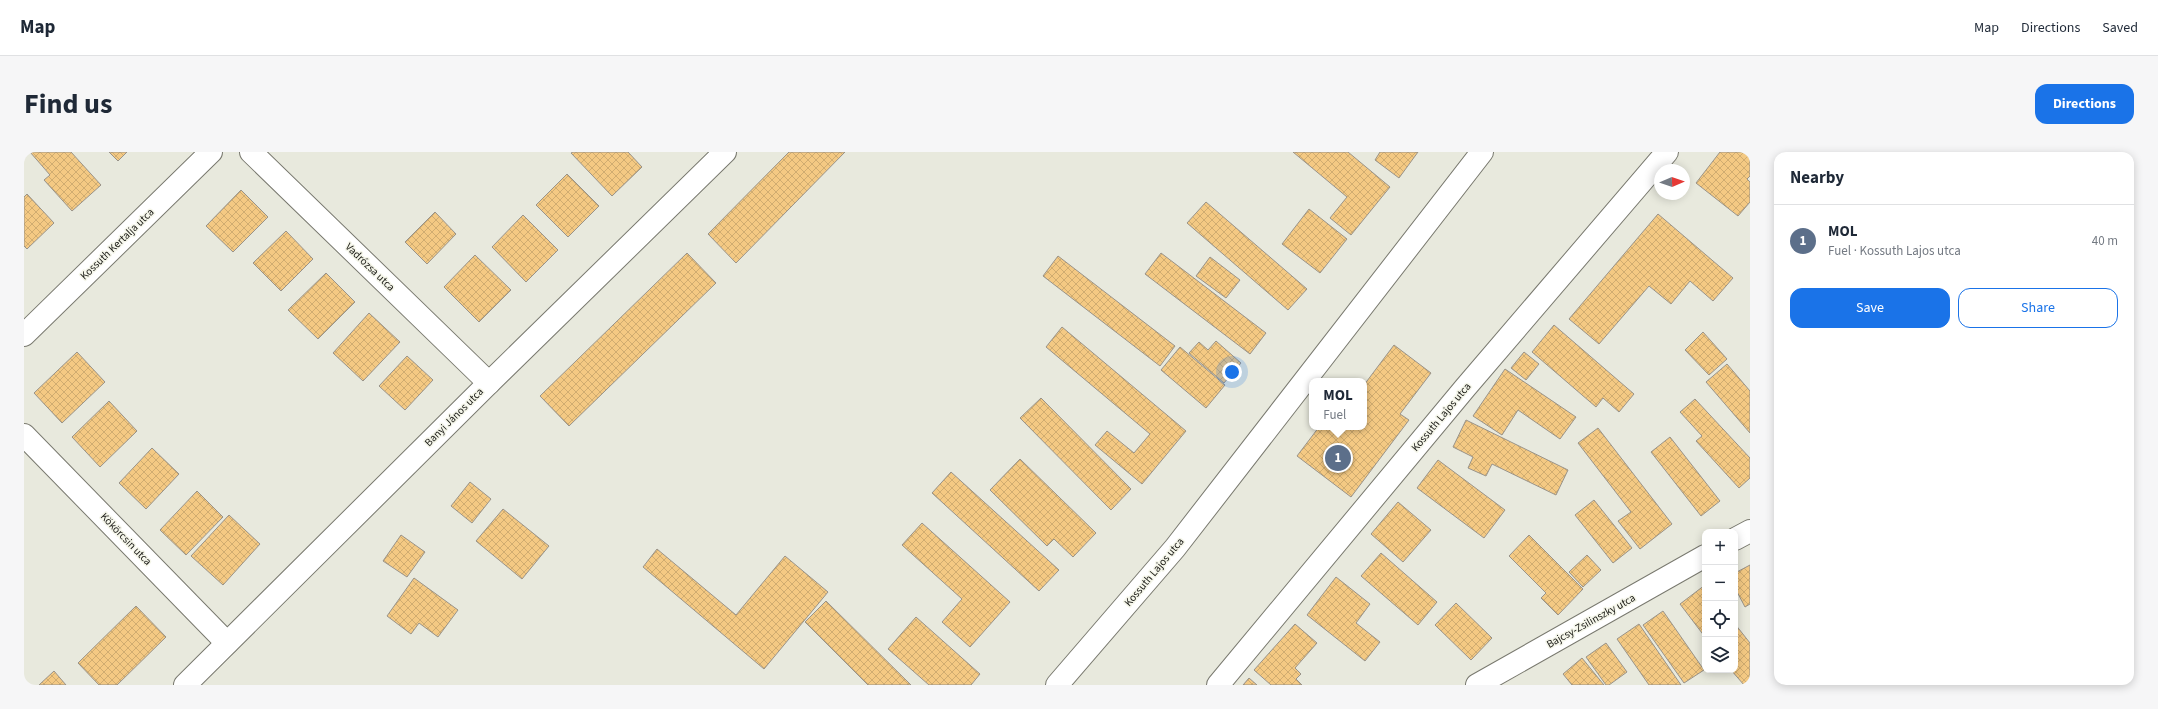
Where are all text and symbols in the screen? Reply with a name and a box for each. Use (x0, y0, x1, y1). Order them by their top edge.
text: Map (20, 14, 55, 41)
text: Map (1974, 18, 1999, 38)
text: Directions (2021, 18, 2080, 38)
text: Saved (2102, 18, 2138, 38)
text: Find us (24, 84, 112, 124)
button: Directions (2035, 84, 2134, 124)
north arrow (1654, 164, 1690, 200)
text: Nearby (1790, 166, 1844, 190)
street label: Kossuth Kertalja utca (77, 205, 157, 283)
text: MOL (1828, 221, 1857, 242)
text: 1 (1800, 232, 1806, 250)
text: 40 m (2092, 232, 2118, 250)
street label: Vadrózsa utca (342, 239, 398, 295)
text: Fuel · Kossuth Lajos utca (1828, 242, 1961, 260)
button: Save (1790, 288, 1950, 328)
button: Share (1958, 288, 2118, 328)
your location (1222, 362, 1242, 382)
popup (1309, 378, 1367, 430)
street label: Kossuth Lajos utca (1408, 379, 1474, 455)
street label: Banyi János utca (421, 384, 487, 450)
text: MOL (1323, 385, 1353, 406)
text: Fuel (1323, 406, 1346, 424)
pin: 1 (1325, 443, 1351, 473)
street label: Kökörcsin utca (97, 509, 155, 569)
map controls (1702, 529, 1738, 673)
button: + (1702, 529, 1738, 565)
street label: Kossuth Lajos utca (1121, 534, 1187, 610)
button: − (1702, 565, 1738, 601)
street label: Bajcsy-Zsilinszky utca (1544, 590, 1638, 652)
button: locate (1702, 601, 1738, 637)
button: layers (1702, 637, 1738, 673)

